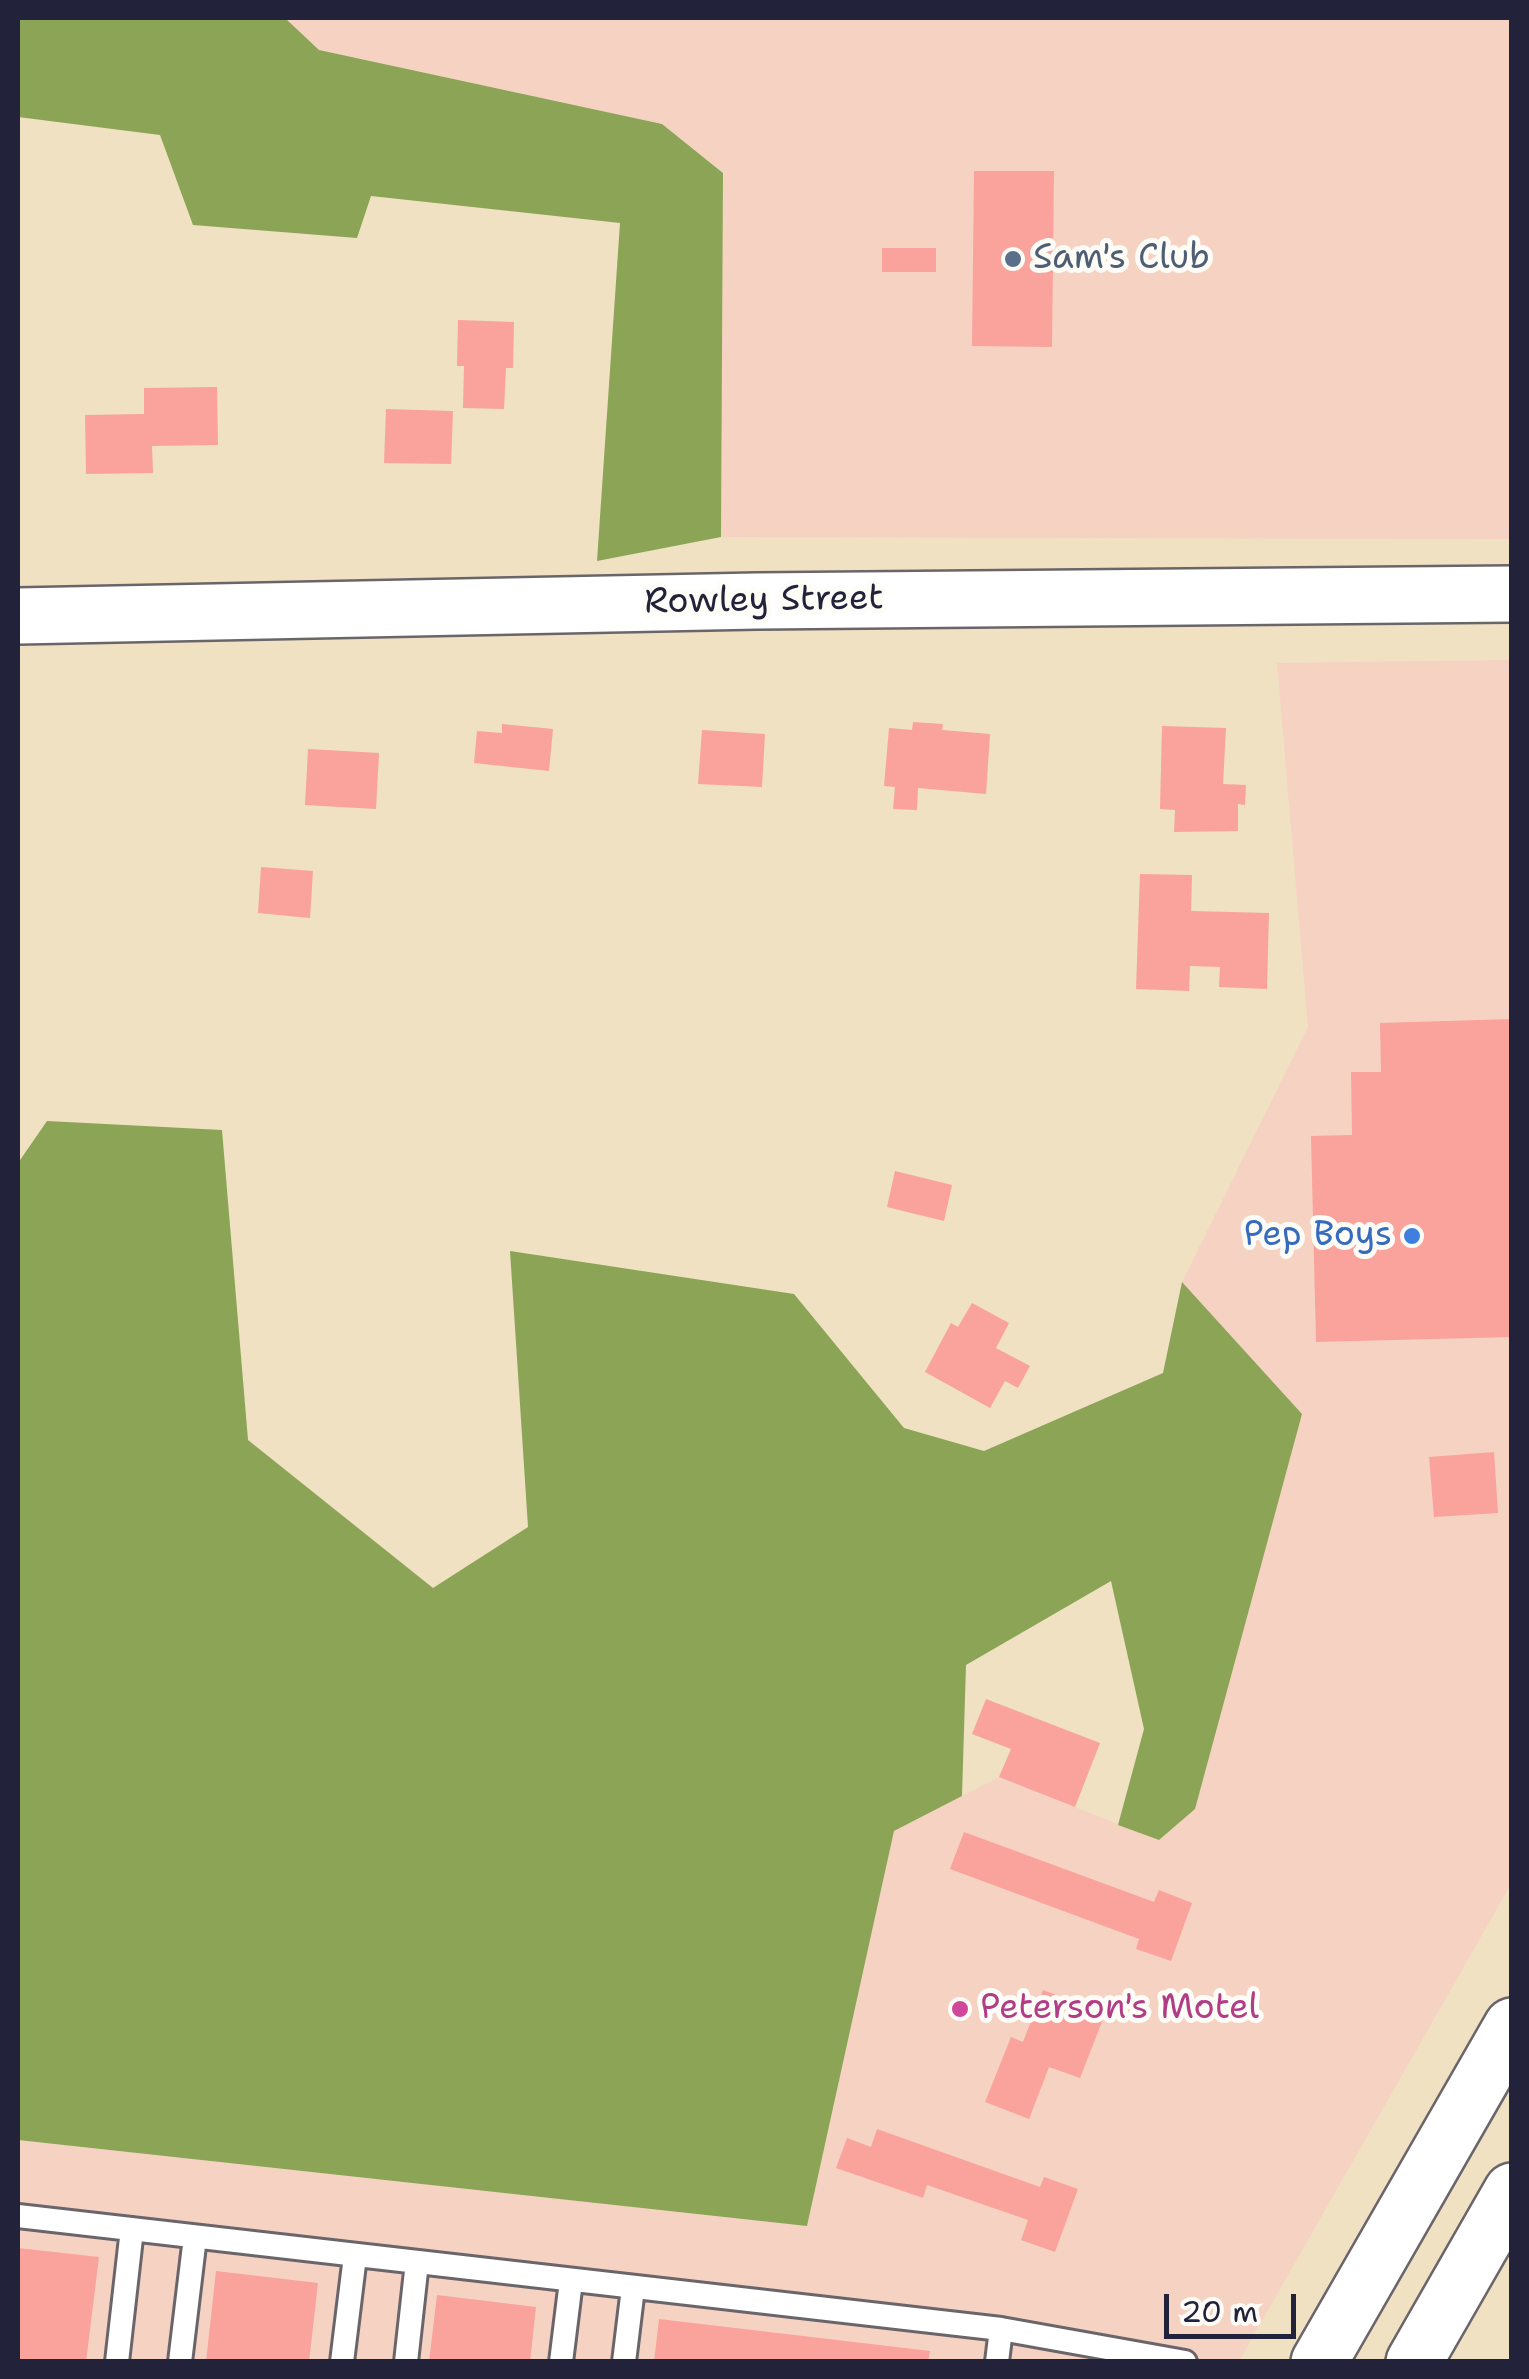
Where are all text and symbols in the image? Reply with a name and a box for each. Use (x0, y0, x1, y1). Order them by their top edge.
place label: Sam's Club (1033, 238, 1210, 280)
marker: Sam's Club (1002, 248, 1024, 270)
street label: Rowley Street (644, 578, 884, 624)
place label: Pep Boys (1243, 1215, 1392, 1257)
marker: Pep Boys (1401, 1225, 1423, 1247)
place label: Peterson's Motel (980, 1988, 1259, 2030)
marker: Peterson's Motel (949, 1998, 971, 2020)
scale bar (1169, 2274, 1302, 2336)
text: 20 m (1181, 2291, 1258, 2332)

